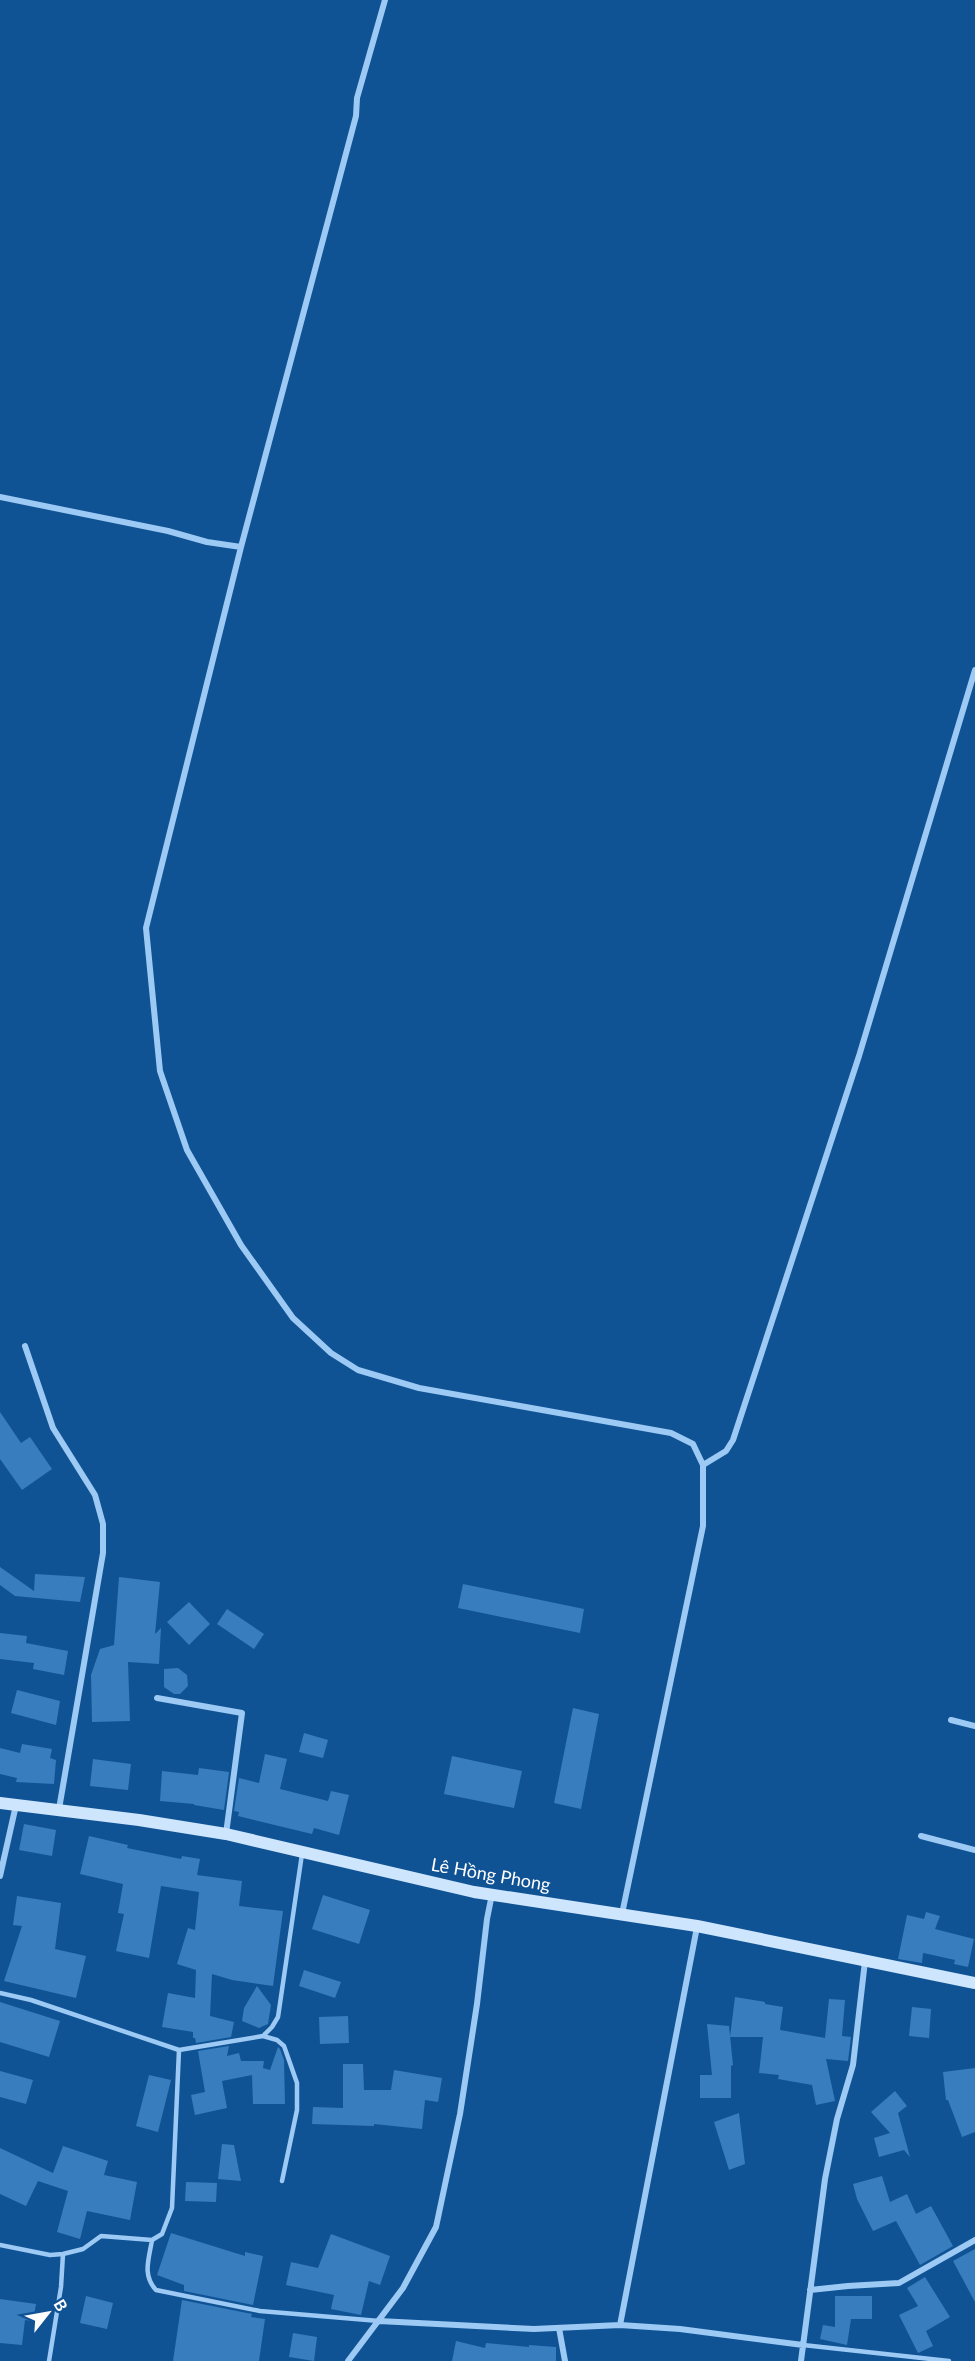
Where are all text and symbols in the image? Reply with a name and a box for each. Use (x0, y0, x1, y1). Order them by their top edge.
street label: Lê Hồng Phong (430, 1853, 552, 1895)
north arrow (18, 2283, 78, 2343)
text: B (50, 2296, 72, 2314)

